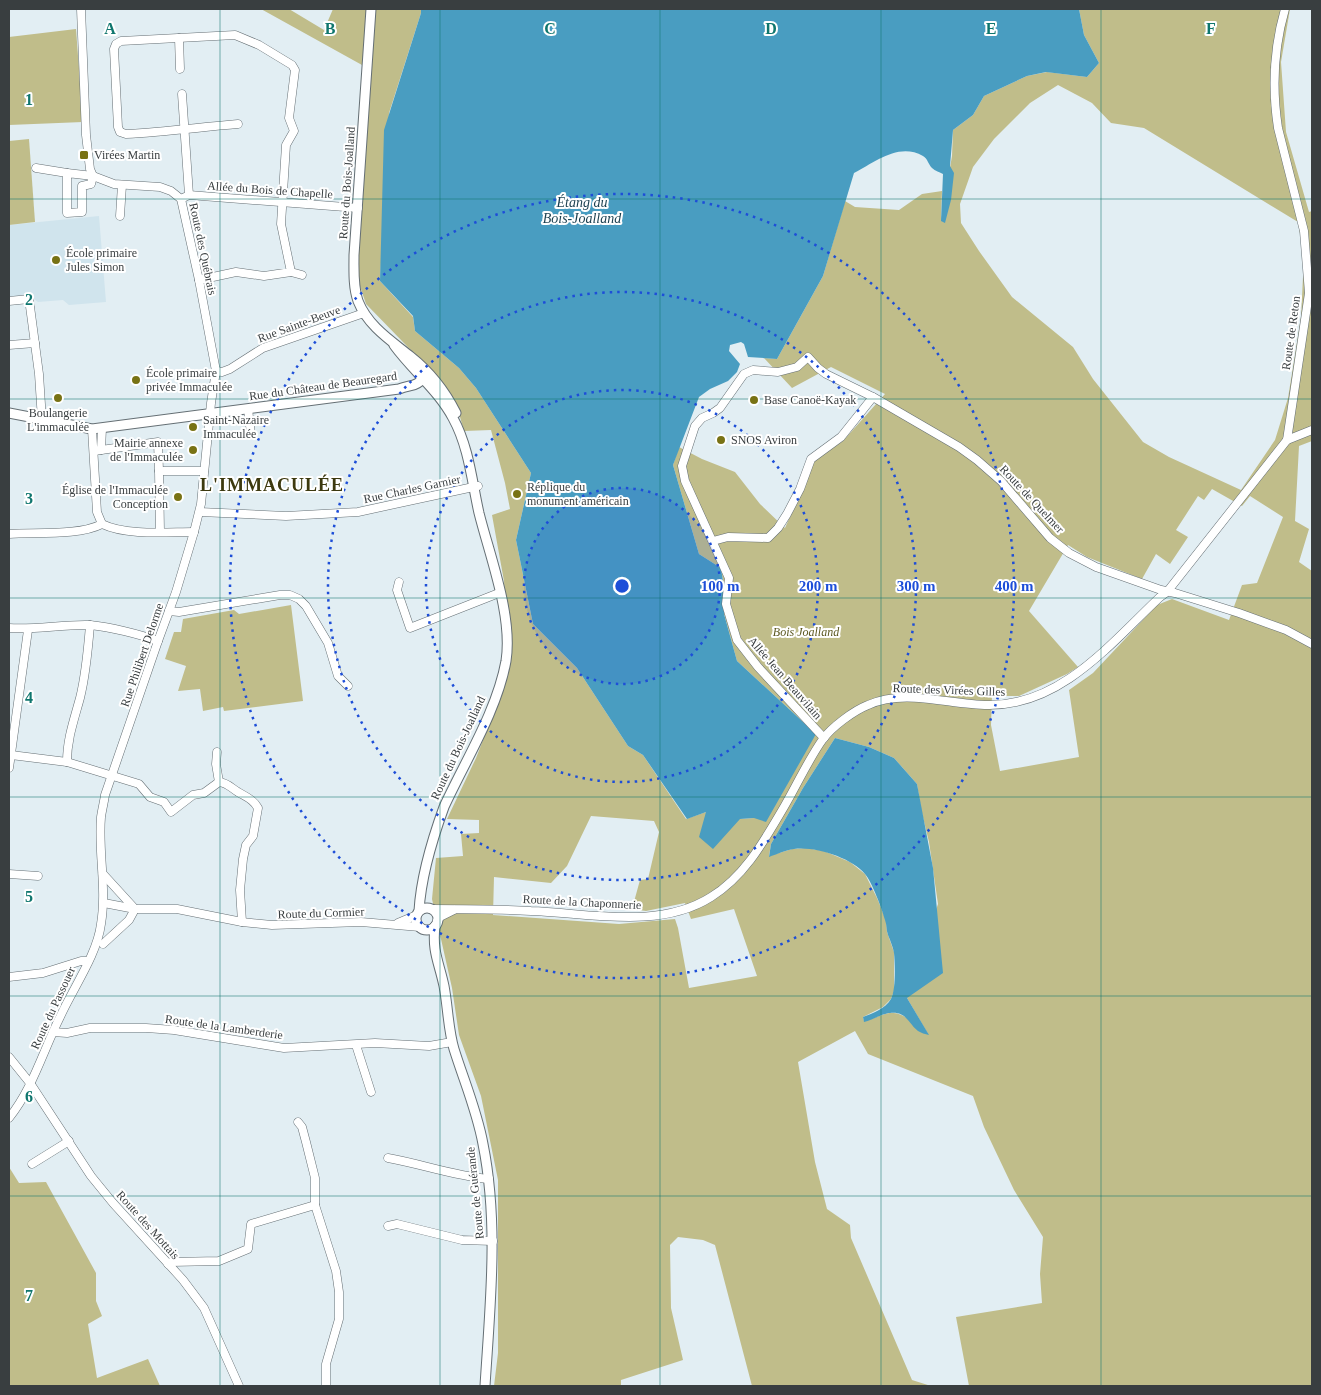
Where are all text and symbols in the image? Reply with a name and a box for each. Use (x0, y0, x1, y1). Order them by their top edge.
text: A (104, 20, 116, 37)
text: B (325, 20, 336, 37)
text: C (544, 20, 556, 37)
text: D (765, 20, 777, 37)
text: E (986, 20, 996, 37)
text: F (1206, 20, 1216, 37)
text: 1 (25, 91, 33, 108)
street label: Route du Bois-Joalland (336, 126, 358, 240)
place label: Virées Martin (94, 148, 160, 162)
marker: Virées Martin (78, 149, 90, 161)
street label: Allée du Bois de Chapelle (207, 179, 333, 201)
water label: Étang du Bois-Joalland (543, 194, 622, 226)
street label: Route des Québrais (186, 202, 220, 297)
place label: École primaire Jules Simon (66, 246, 137, 274)
marker: École primaire Jules Simon (50, 254, 62, 266)
text: 2 (25, 291, 33, 308)
street label: Route de Reton (1279, 295, 1303, 371)
street label: Rue Sainte-Beuve (256, 303, 342, 345)
place label: École primaire privée Immaculée (146, 366, 232, 394)
street label: Rue du Château de Beauregard (248, 369, 398, 403)
marker: École primaire privée Immaculée (130, 374, 142, 386)
marker: Boulangerie L'immaculée (52, 392, 64, 404)
place label: Base Canoë-Kayak (764, 393, 856, 407)
marker: Base Canoë-Kayak (748, 394, 760, 406)
place label: Boulangerie L'immaculée (27, 406, 89, 434)
place label: Saint-Nazaire Immaculée (203, 413, 269, 441)
marker: Saint-Nazaire Immaculée (187, 421, 199, 433)
place label: SNOS Aviron (731, 433, 797, 447)
marker: SNOS Aviron (715, 434, 727, 446)
place label: Mairie annexe de l'Immaculée (110, 436, 183, 464)
marker: Mairie annexe de l'Immaculée (187, 444, 199, 456)
street label: Route de Quelmer (997, 462, 1067, 536)
street label: Rue Charles Garnier (362, 472, 462, 506)
district label: L'IMMACULÉE (200, 474, 344, 495)
place label: Réplique du monument américain (527, 480, 629, 508)
place label: Église de l'Immaculée Conception (62, 483, 168, 511)
marker: Réplique du monument américain (511, 488, 523, 500)
text: 3 (25, 490, 33, 507)
marker: Église de l'Immaculée Conception (172, 491, 184, 503)
centre of rings (613, 577, 631, 595)
text: 100 m (701, 578, 740, 594)
text: 200 m (799, 578, 838, 594)
text: 300 m (897, 578, 936, 594)
text: 400 m (995, 578, 1034, 594)
street label: Rue Philibert Delorme (118, 601, 166, 709)
park label: Bois Joalland (773, 625, 840, 639)
street label: Allée Jean Beauvilain (745, 634, 825, 722)
street label: Route des Virées Gilles (892, 681, 1006, 699)
text: 4 (25, 689, 33, 706)
street label: Route du Bois-Joalland (428, 694, 488, 802)
text: 5 (25, 888, 33, 905)
street label: Route de la Chaponnerie (522, 892, 642, 912)
street label: Route du Cormier (277, 904, 365, 922)
street label: Route du Passouer (28, 965, 78, 1051)
street label: Route de la Lamberderie (164, 1012, 284, 1042)
text: 6 (25, 1088, 33, 1105)
street label: Route de Guérande (463, 1146, 487, 1240)
street label: Route des Mottais (114, 1188, 183, 1262)
text: 7 (25, 1287, 33, 1304)

